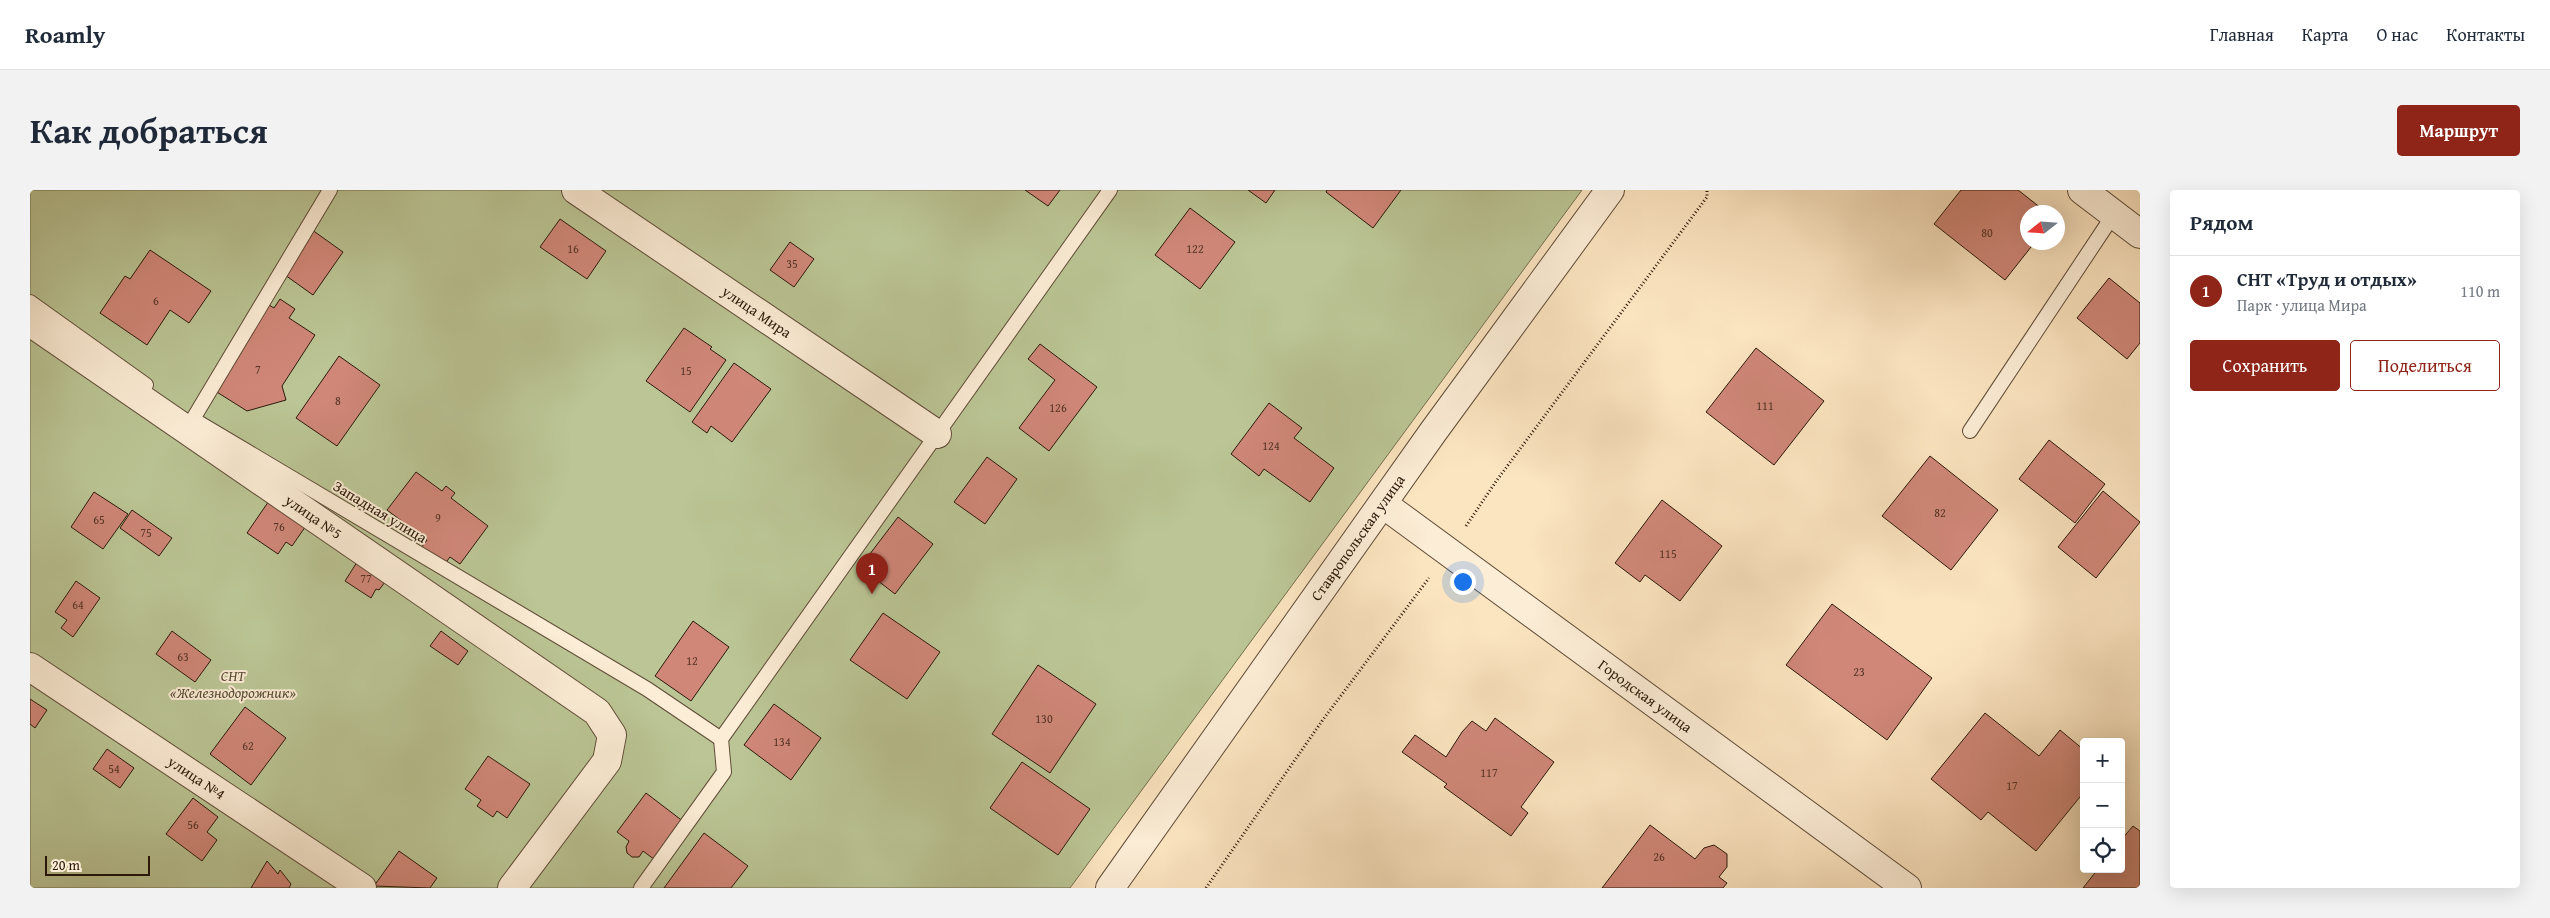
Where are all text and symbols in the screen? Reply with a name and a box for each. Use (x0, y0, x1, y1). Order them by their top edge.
text: Roamly (25, 17, 105, 52)
text: Главная (2210, 21, 2274, 48)
text: Карта (2302, 21, 2348, 48)
text: О нас (2376, 21, 2418, 48)
text: Контакты (2446, 21, 2525, 48)
text: Как добраться (30, 105, 268, 156)
button: Маршрут (2397, 105, 2520, 156)
north arrow (2020, 205, 2065, 250)
text: Рядом (2190, 207, 2253, 238)
house number: 80 (1981, 224, 1993, 241)
house number: 16 (567, 240, 579, 257)
house number: 122 (1186, 240, 1204, 257)
house number: 35 (786, 255, 798, 272)
text: СНТ «Труд и отдых» (2237, 265, 2417, 293)
text: 1 (2202, 279, 2210, 303)
text: 110 m (2460, 279, 2500, 303)
street label: улица Мира (717, 280, 797, 343)
house number: 6 (153, 292, 159, 309)
text: Парк · улица Мира (2237, 293, 2367, 317)
button: Сохранить (2190, 340, 2340, 391)
button: Поделиться (2350, 340, 2500, 391)
house number: 7 (255, 361, 261, 378)
house number: 15 (680, 362, 692, 379)
house number: 8 (335, 392, 341, 409)
house number: 111 (1756, 397, 1774, 414)
house number: 126 (1049, 399, 1067, 416)
house number: 124 (1262, 437, 1280, 454)
street label: Ставропольская улица (1306, 470, 1410, 605)
street label: Западная улица (329, 475, 432, 548)
street label: улица №5 (280, 489, 347, 544)
house number: 82 (1934, 504, 1946, 521)
house number: 9 (435, 509, 441, 526)
house number: 65 (93, 511, 105, 528)
house number: 76 (273, 518, 285, 535)
house number: 75 (140, 524, 152, 541)
house number: 115 (1659, 545, 1677, 562)
pin: 1 (856, 553, 888, 594)
your location (1450, 569, 1476, 595)
house number: 77 (360, 570, 372, 587)
house number: 64 (72, 596, 84, 613)
house number: 63 (177, 648, 189, 665)
house number: 12 (686, 652, 698, 669)
street label: Городская улица (1594, 654, 1697, 738)
house number: 23 (1853, 663, 1865, 680)
park label: СНТ «Железнодорожник» (170, 665, 296, 703)
house number: 130 (1035, 710, 1053, 727)
house number: 134 (773, 733, 791, 750)
house number: 62 (242, 737, 254, 754)
map controls (2080, 738, 2125, 873)
button: + (2080, 738, 2125, 783)
street label: улица №4 (163, 750, 230, 804)
house number: 54 (108, 760, 120, 777)
house number: 117 (1480, 764, 1498, 781)
house number: 17 (2006, 777, 2018, 794)
button: − (2080, 783, 2125, 828)
house number: 56 (187, 816, 199, 833)
button: locate (2080, 828, 2125, 873)
house number: 26 (1653, 848, 1665, 865)
scale bar (45, 853, 150, 876)
text: 20 m (52, 855, 80, 875)

